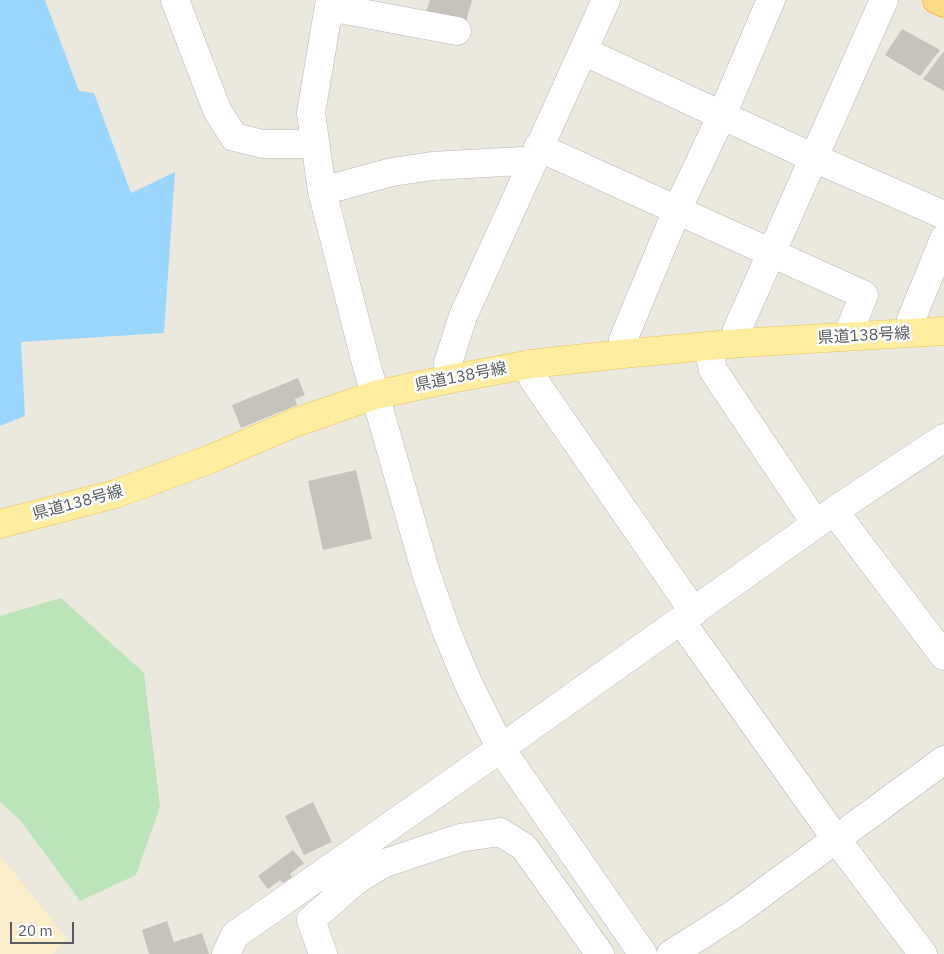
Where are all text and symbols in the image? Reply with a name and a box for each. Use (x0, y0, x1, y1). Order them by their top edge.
street label: 県道138号線 (817, 324, 911, 348)
street label: 県道138号線 (414, 359, 508, 395)
street label: 県道138号線 (31, 482, 125, 524)
scale bar (12, 912, 76, 944)
text: 20 m (18, 921, 53, 940)

